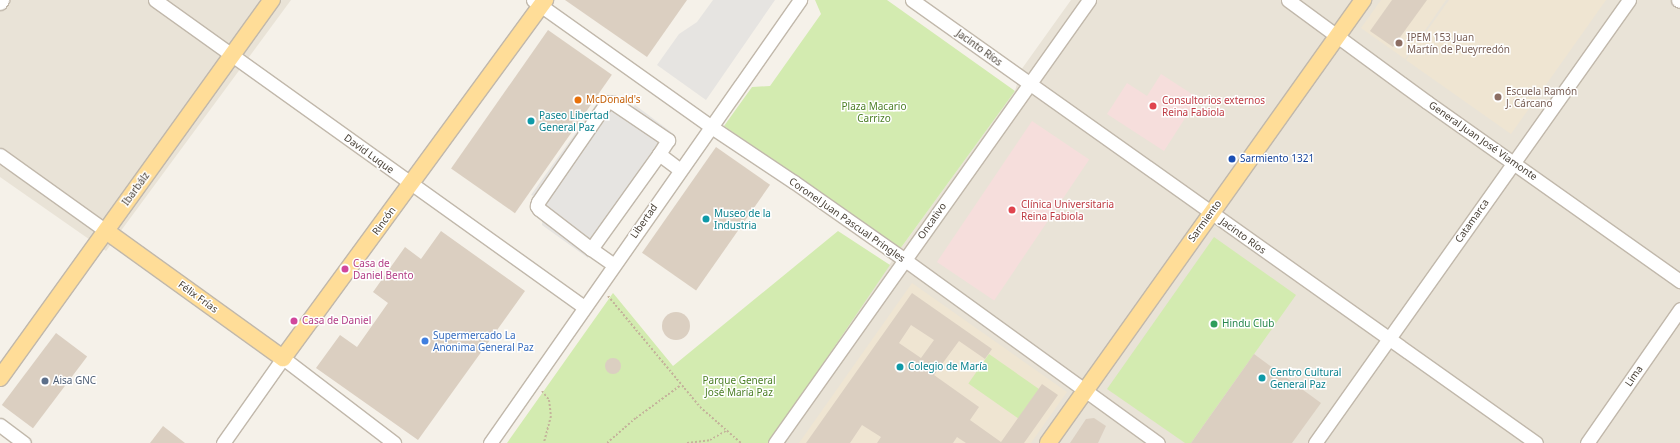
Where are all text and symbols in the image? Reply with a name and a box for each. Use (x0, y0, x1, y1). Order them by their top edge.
street label: Jacinto Ríos (954, 27, 1004, 69)
place label: IPEM 153 Juan Martín de Pueyrredón (1407, 31, 1510, 54)
marker: IPEM 153 Juan Martín de Pueyrredón (1394, 38, 1404, 48)
place label: Escuela Ramón J. Cárcano (1506, 85, 1577, 108)
marker: Escuela Ramón J. Cárcano (1493, 92, 1503, 102)
place label: McDonald's (586, 94, 640, 106)
place label: Consultorios externos Reina Fabiola (1162, 94, 1265, 118)
marker: McDonald's (573, 95, 583, 105)
street label: General Juan José Viamonte (1426, 99, 1540, 183)
park label: Plaza Macario Carrizo (842, 100, 906, 124)
marker: Consultorios externos Reina Fabiola (1147, 100, 1159, 112)
place label: Paseo Libertad General Paz (539, 109, 609, 132)
marker: Paseo Libertad General Paz (526, 116, 536, 126)
street label: David Luque (342, 132, 396, 176)
place label: Sarmiento 1321 (1240, 153, 1314, 165)
marker: Sarmiento 1321 (1227, 154, 1237, 164)
street label: Ibarbálz (120, 170, 152, 208)
street label: Coronel Juan Pascual Pringles (787, 175, 907, 265)
street label: Catamarca (1453, 197, 1491, 245)
place label: Clínica Universitaria Reina Fabiola (1021, 198, 1114, 222)
street label: Sarmiento (1186, 198, 1224, 244)
street label: Oncativo (915, 200, 949, 242)
street label: Libertad (628, 202, 660, 240)
marker: Clínica Universitaria Reina Fabiola (1006, 204, 1018, 216)
street label: Rincón (370, 205, 398, 237)
place label: Museo de la Industria (714, 207, 771, 230)
marker: Museo de la Industria (701, 214, 711, 224)
street label: Jacinto Ríos (1218, 215, 1268, 257)
place label: Casa de Daniel Bento (353, 257, 413, 280)
marker: Casa de Daniel Bento (340, 264, 350, 274)
street label: Félix Frías (176, 279, 220, 315)
place label: Casa de Daniel (302, 315, 371, 327)
marker: Casa de Daniel (289, 316, 299, 326)
place label: Hindu Club (1222, 318, 1274, 330)
marker: Hindu Club (1209, 319, 1219, 329)
place label: Supermercado La Anonima General Paz (433, 329, 534, 352)
marker: Supermercado La Anonima General Paz (420, 336, 430, 346)
place label: Colegio de María (908, 361, 987, 373)
marker: Colegio de María (895, 362, 905, 372)
street label: Lima (1623, 363, 1645, 389)
place label: Centro Cultural General Paz (1270, 366, 1341, 390)
marker: Centro Cultural General Paz (1257, 373, 1267, 383)
park label: Parque General José María Paz (702, 374, 776, 398)
place label: Aisa GNC (53, 375, 96, 387)
marker: Aisa GNC (40, 376, 50, 386)

